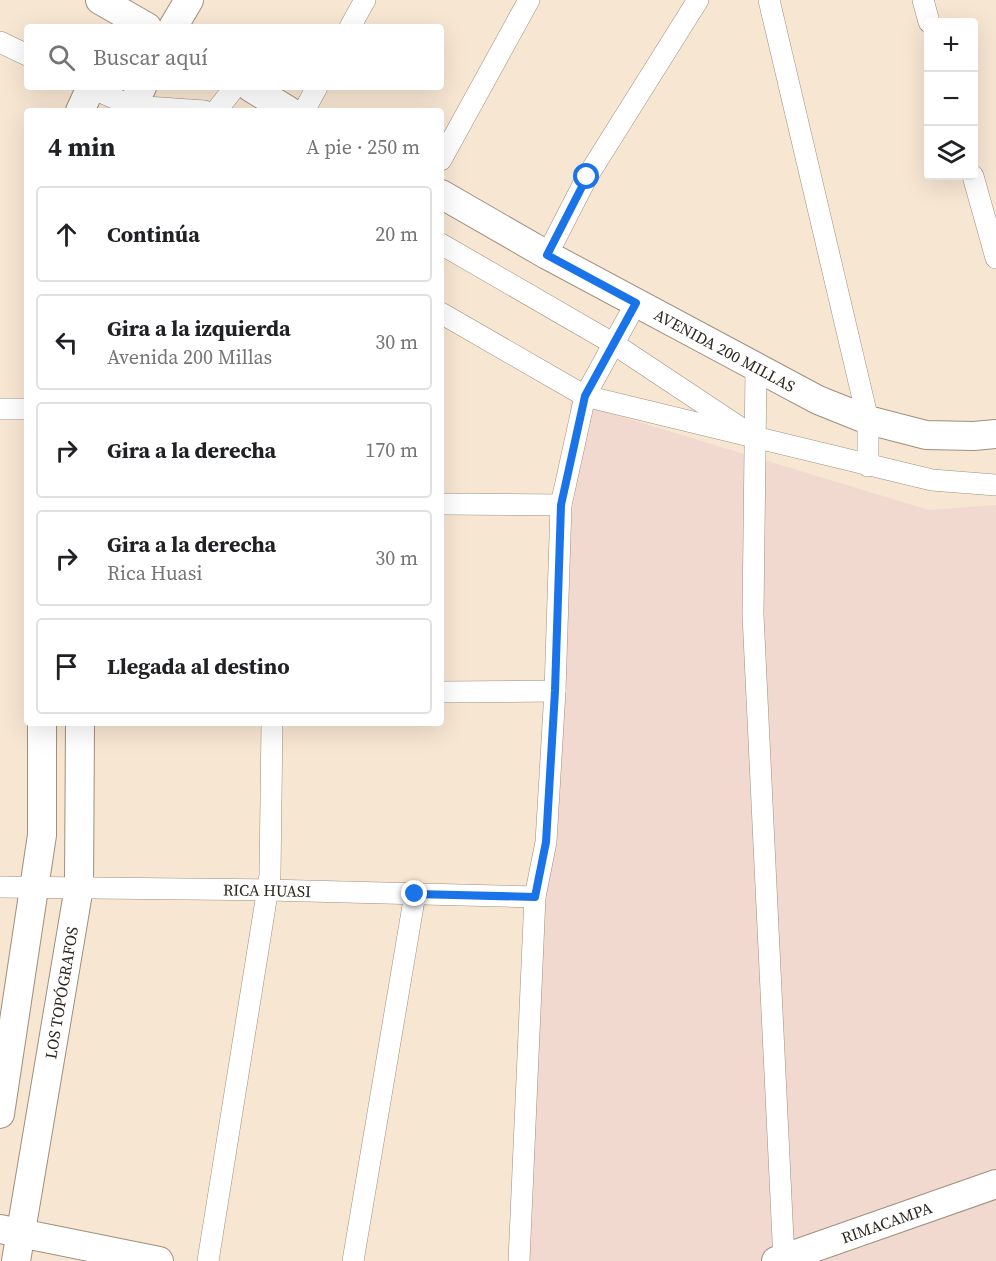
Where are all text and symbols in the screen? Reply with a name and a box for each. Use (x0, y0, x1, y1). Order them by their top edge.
map controls (924, 18, 978, 180)
button: + (924, 18, 978, 72)
search box (24, 24, 444, 90)
icon: search (45, 41, 78, 74)
text: Buscar aquí (93, 42, 208, 72)
button: − (924, 72, 978, 126)
button: layers (924, 126, 978, 180)
text: 4 min (48, 129, 115, 165)
text: A pie · 250 m (306, 133, 420, 161)
route start (573, 163, 599, 189)
icon: ahead (50, 218, 83, 251)
text: Continúa (107, 219, 200, 249)
text: 20 m (375, 220, 418, 248)
street label: AVENIDA 200 MILLAS (650, 303, 799, 397)
text: Gira a la izquierda (107, 313, 291, 343)
icon: left (50, 326, 83, 359)
text: 30 m (375, 328, 418, 356)
text: Avenida 200 Millas (107, 343, 272, 371)
icon: right (50, 434, 83, 467)
text: Gira a la derecha (107, 435, 276, 465)
text: 170 m (365, 436, 418, 464)
text: Gira a la derecha (107, 529, 276, 559)
icon: right (50, 542, 83, 575)
text: 30 m (375, 544, 418, 572)
text: Rica Huasi (107, 559, 202, 587)
icon: arrive (50, 650, 83, 683)
text: Llegada al destino (107, 651, 290, 681)
street label: RICA HUASI (223, 878, 311, 902)
route end (401, 880, 427, 906)
street label: LOS TOPÓGRAFOS (39, 925, 83, 1061)
street label: RIMACAMPA (838, 1196, 935, 1248)

